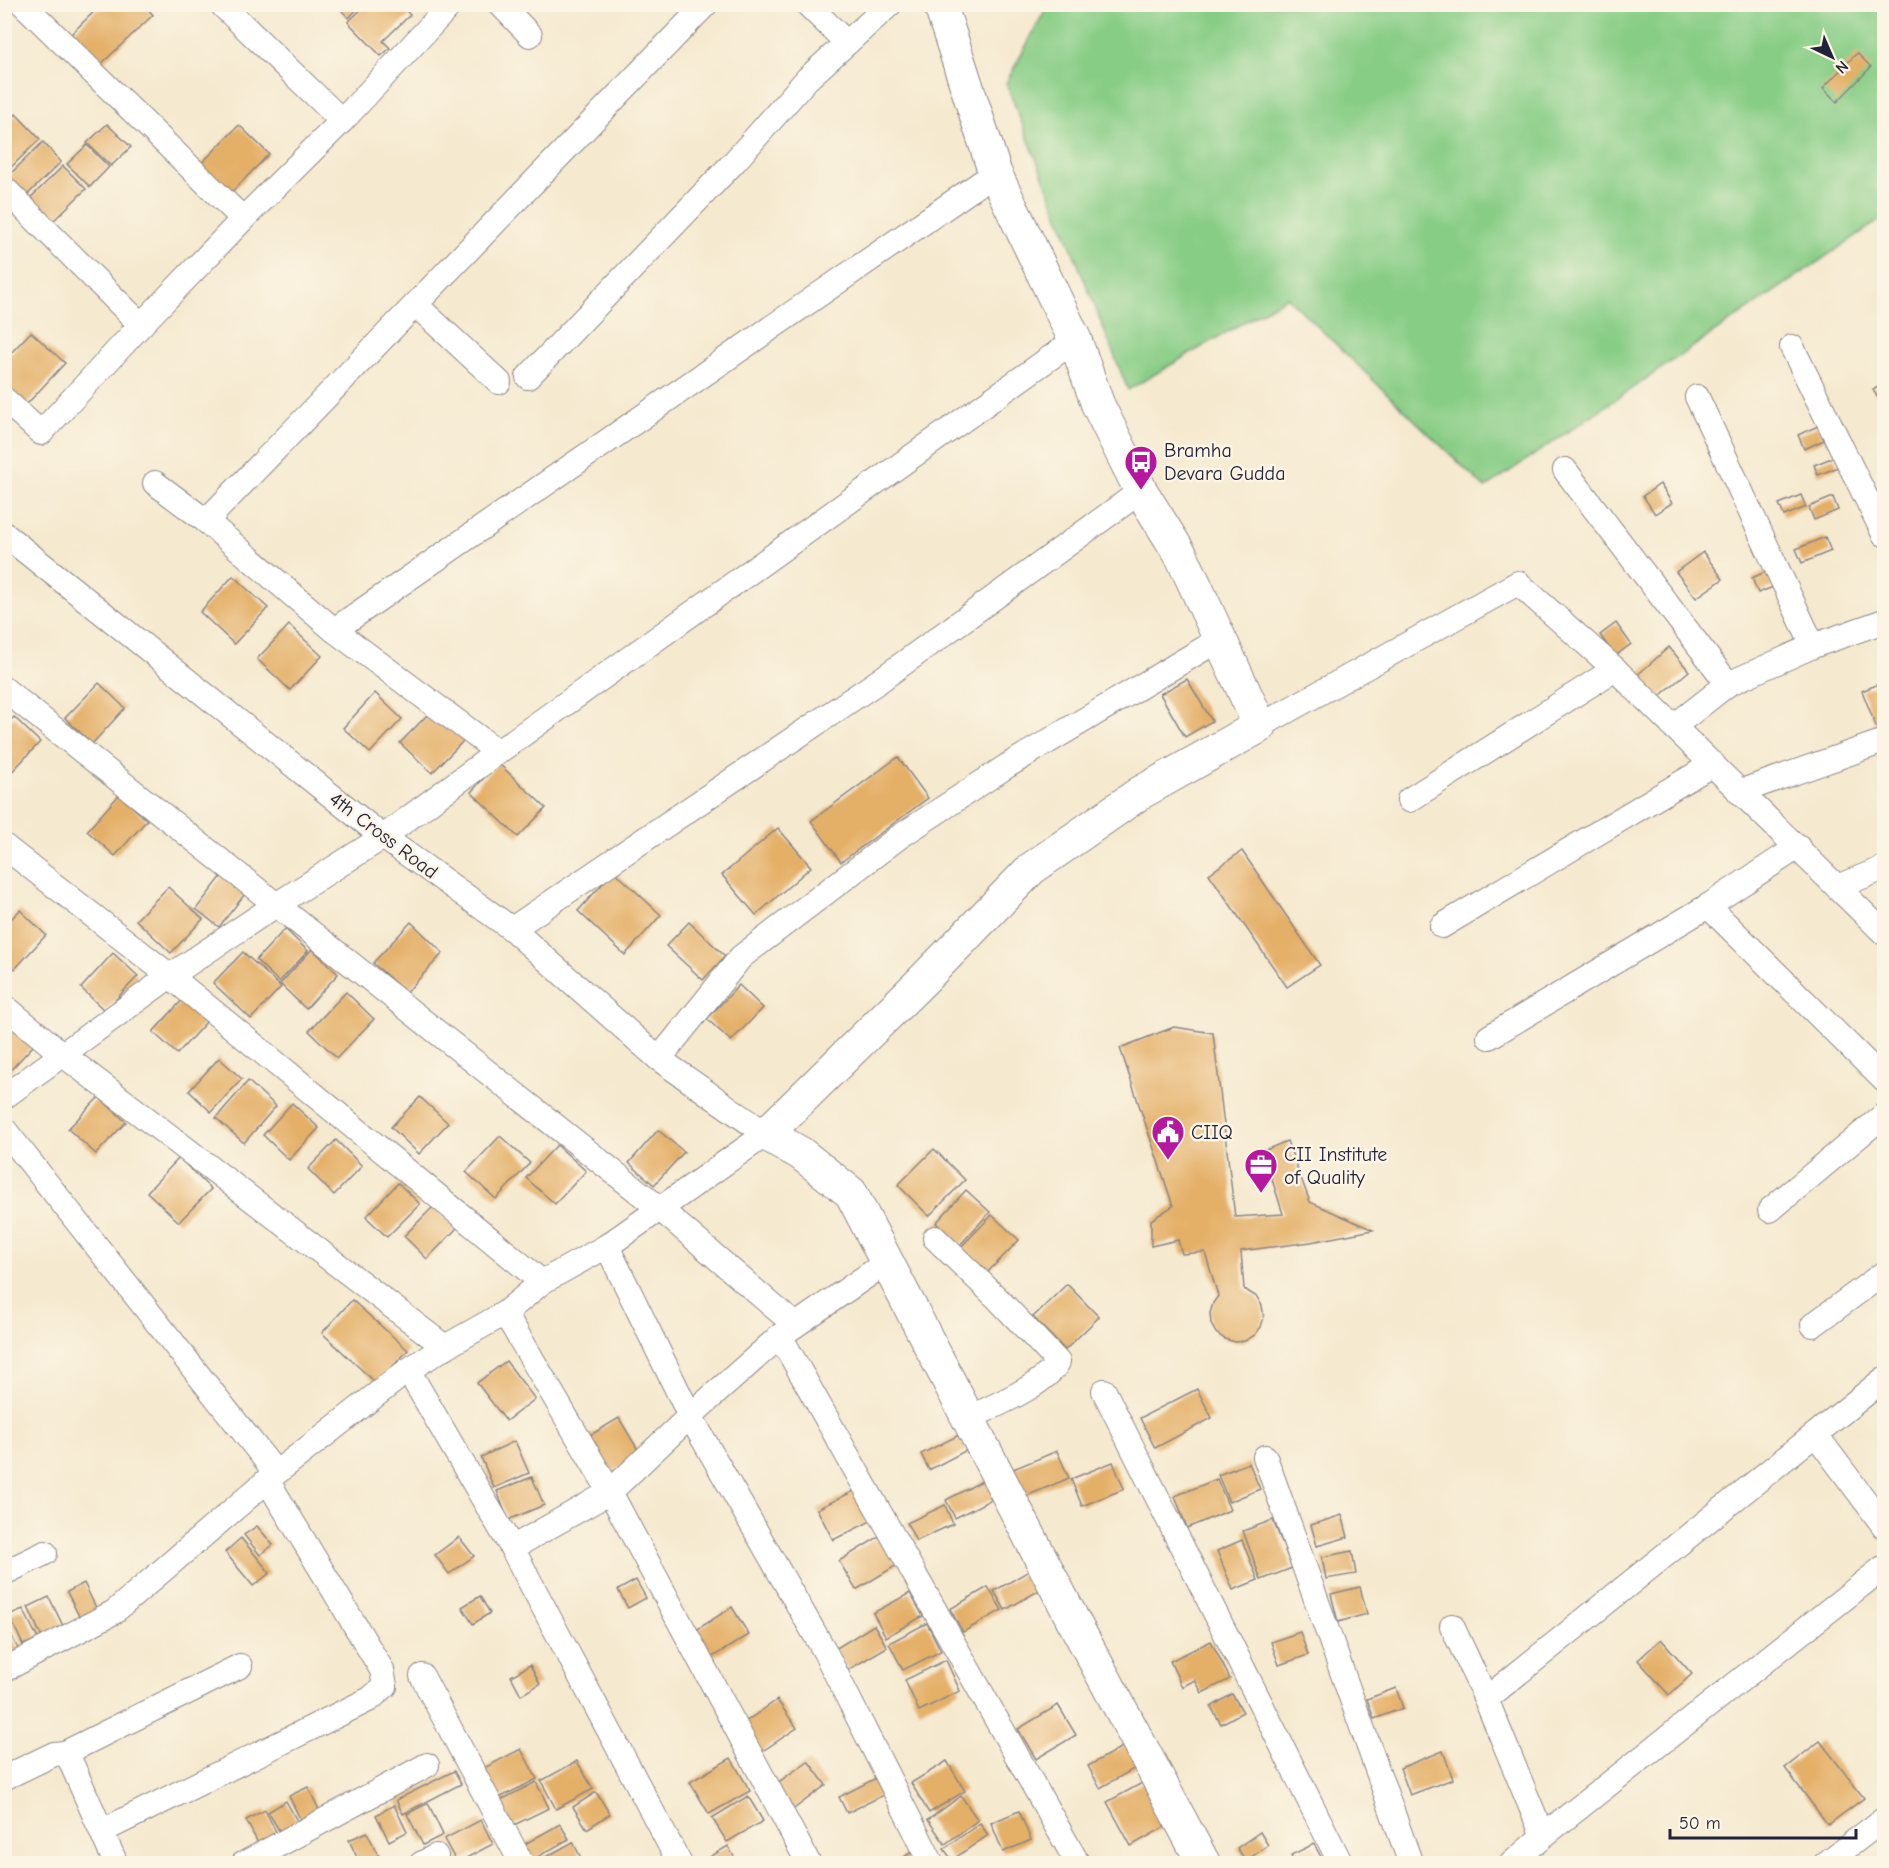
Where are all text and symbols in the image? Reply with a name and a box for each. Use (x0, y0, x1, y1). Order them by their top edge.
north arrow (1802, 27, 1862, 87)
text: N (1832, 57, 1852, 77)
place label: Bramha Devara Gudda (1164, 439, 1286, 485)
bus stop icon: Bramha Devara Gudda (1123, 444, 1159, 491)
street label: 4th Cross Road (325, 787, 442, 884)
public building icon: CIIQ (1150, 1114, 1186, 1161)
place label: CIIQ (1191, 1121, 1233, 1144)
place label: CII Institute of Quality (1284, 1143, 1387, 1189)
office icon: CII Institute of Quality (1243, 1147, 1279, 1194)
scale bar (1670, 1802, 1856, 1840)
text: 50 m (1679, 1813, 1721, 1834)

